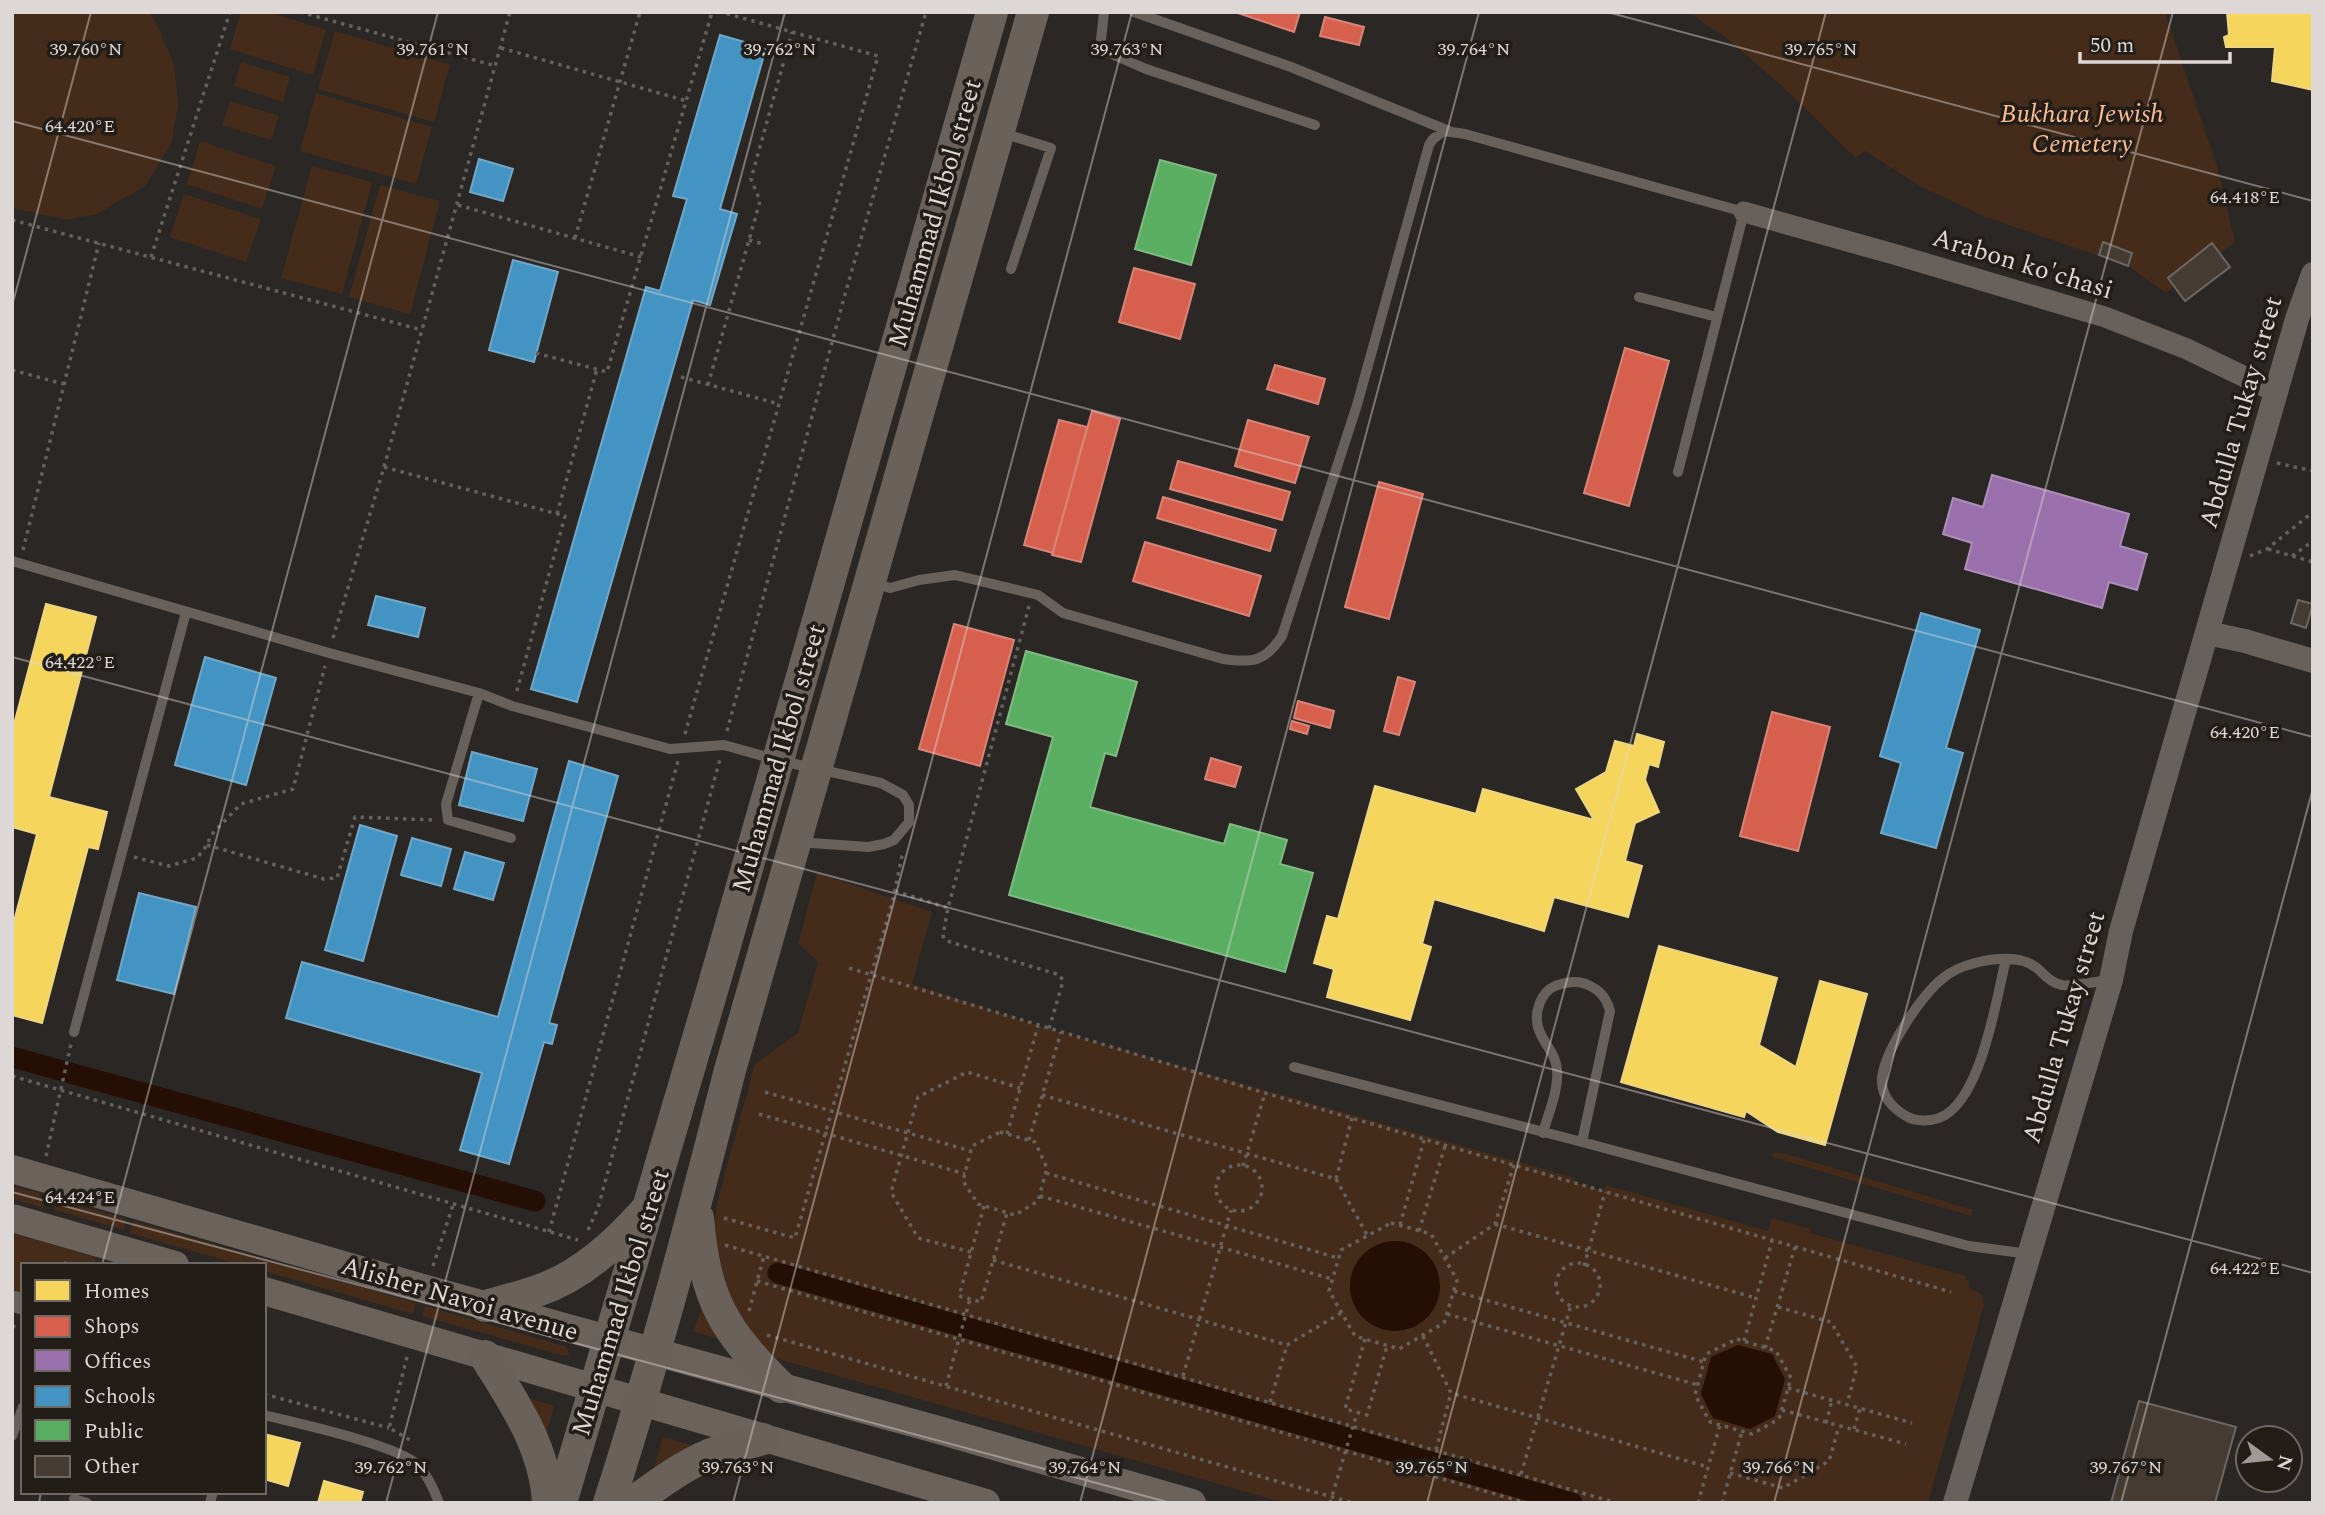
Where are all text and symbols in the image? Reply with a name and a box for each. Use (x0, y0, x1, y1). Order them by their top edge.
scale bar (2080, 21, 2230, 65)
text: 50 m (2090, 30, 2134, 62)
text: 39.760°N (50, 36, 122, 63)
text: 39.761°N (397, 36, 469, 63)
text: 39.762°N (744, 36, 816, 63)
text: 39.763°N (1091, 36, 1163, 63)
text: 39.764°N (1438, 36, 1510, 63)
text: 39.765°N (1785, 36, 1857, 63)
street label: Muhammad Ikbol street (877, 74, 992, 352)
park label: Bukhara Jewish Cemetery (2000, 94, 2164, 164)
text: 64.420°E (45, 113, 115, 140)
text: 64.418°E (2210, 184, 2280, 211)
street label: Arabon ko'chasi (1927, 217, 2118, 310)
street label: Abdulla Tukay street (2189, 291, 2293, 533)
street label: Muhammad Ikbol street (721, 619, 836, 897)
text: 64.422°E (45, 649, 115, 676)
text: 64.420°E (2210, 719, 2280, 746)
street label: Abdulla Tukay street (2012, 906, 2116, 1148)
street label: Muhammad Ikbol street (561, 1164, 681, 1441)
text: 64.424°E (45, 1184, 115, 1211)
street label: Alisher Navoi avenue (336, 1246, 583, 1352)
text: 64.422°E (2210, 1255, 2280, 1282)
legend (21, 1263, 266, 1494)
text: Homes (84, 1276, 150, 1308)
text: Shops (84, 1311, 140, 1343)
text: Offices (84, 1346, 151, 1378)
text: Schools (84, 1381, 156, 1413)
text: Public (84, 1416, 144, 1448)
north arrow (2234, 1424, 2304, 1494)
text: Other (84, 1451, 139, 1483)
text: N (2268, 1452, 2300, 1474)
text: 39.762°N (355, 1454, 427, 1481)
text: 39.763°N (702, 1454, 774, 1481)
text: 39.764°N (1049, 1454, 1121, 1481)
text: 39.765°N (1396, 1454, 1468, 1481)
text: 39.766°N (1743, 1454, 1815, 1481)
text: 39.767°N (2090, 1454, 2162, 1481)

